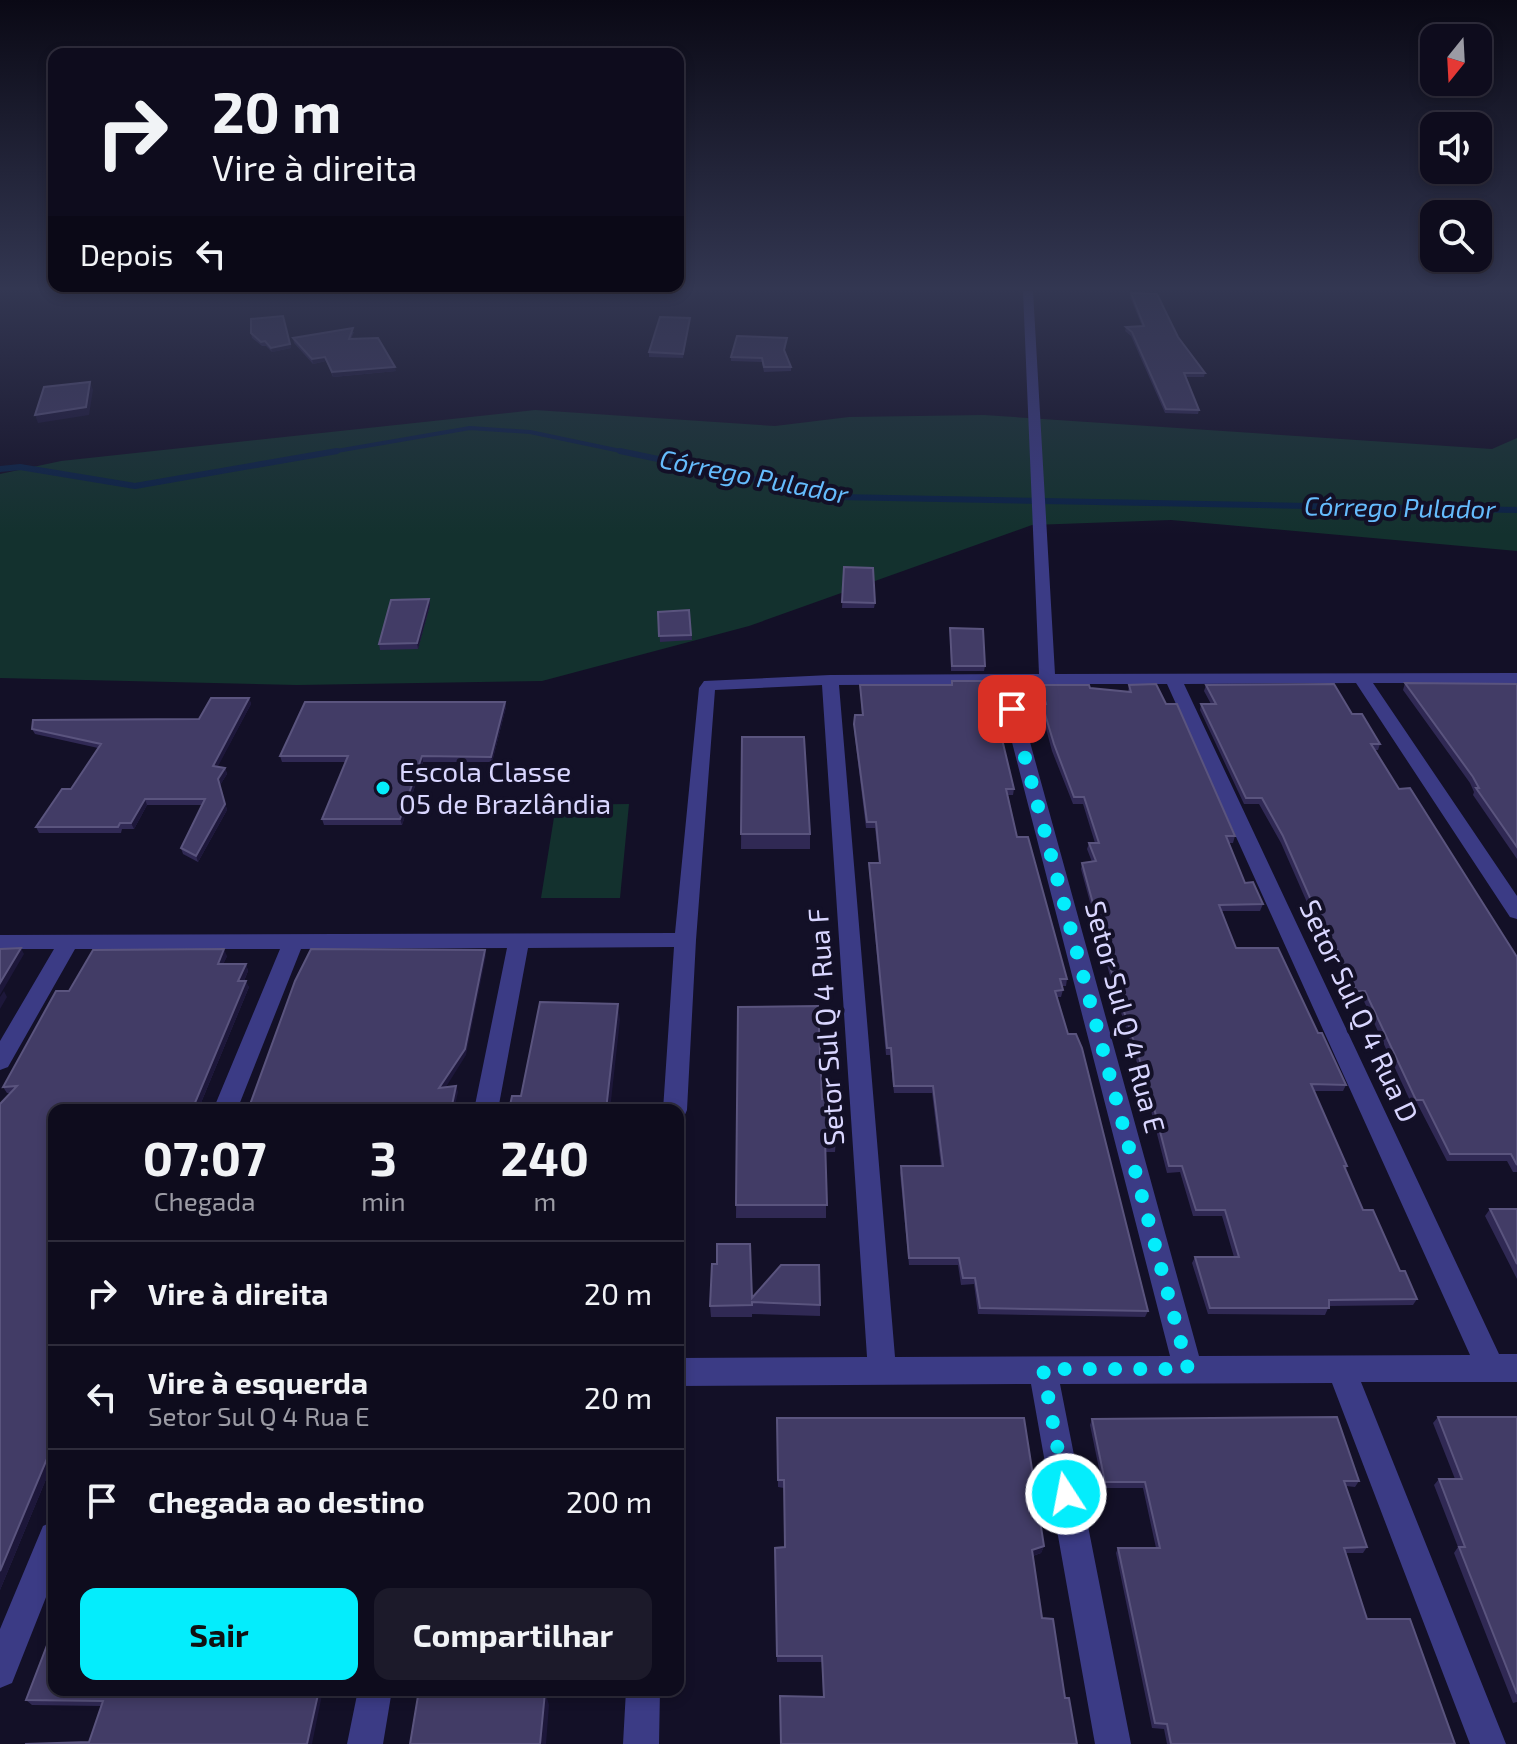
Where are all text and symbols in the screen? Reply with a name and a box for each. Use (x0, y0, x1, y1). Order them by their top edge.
north arrow (1420, 24, 1492, 96)
map controls (1420, 24, 1492, 272)
text: 20 m (212, 77, 341, 144)
icon: right (80, 80, 184, 184)
button: sound (1420, 112, 1492, 184)
text: Vire à direita (212, 145, 417, 188)
button: search (1420, 200, 1492, 272)
icon: left (189, 232, 233, 276)
text: Depois (80, 236, 173, 272)
water label: Córrego Pulador (657, 442, 852, 509)
water label: Córrego Pulador (1304, 489, 1497, 524)
pin (978, 675, 1046, 743)
icon: arrive (990, 687, 1034, 731)
place label: Escola Classe 05 de Brazlândia (399, 754, 611, 820)
marker: Escola Classe 05 de Brazlândia (374, 779, 392, 797)
street label: Setor Sul Q 4 Rua D (1293, 894, 1426, 1127)
street label: Setor Sul Q 4 Rua E (1079, 897, 1173, 1136)
street label: Setor Sul Q 4 Rua F (800, 907, 850, 1147)
text: 07:07 (143, 1128, 266, 1186)
text: 3 (370, 1128, 397, 1186)
text: 240 (500, 1128, 589, 1186)
text: Chegada (154, 1185, 255, 1216)
text: min (361, 1185, 406, 1216)
text: m (533, 1185, 556, 1216)
icon: right (80, 1271, 124, 1315)
text: Vire à direita (148, 1275, 328, 1311)
text: 20 m (584, 1275, 652, 1311)
text: Vire à esquerda (148, 1364, 368, 1400)
icon: left (80, 1375, 124, 1419)
text: 20 m (584, 1379, 652, 1415)
text: Setor Sul Q 4 Rua E (148, 1400, 370, 1431)
position arrow (1024, 1452, 1108, 1536)
icon: arrive (80, 1479, 124, 1523)
text: Chegada ao destino (148, 1483, 425, 1519)
text: 200 m (566, 1483, 652, 1519)
button: Sair (80, 1588, 358, 1680)
button: Compartilhar (374, 1588, 652, 1680)

